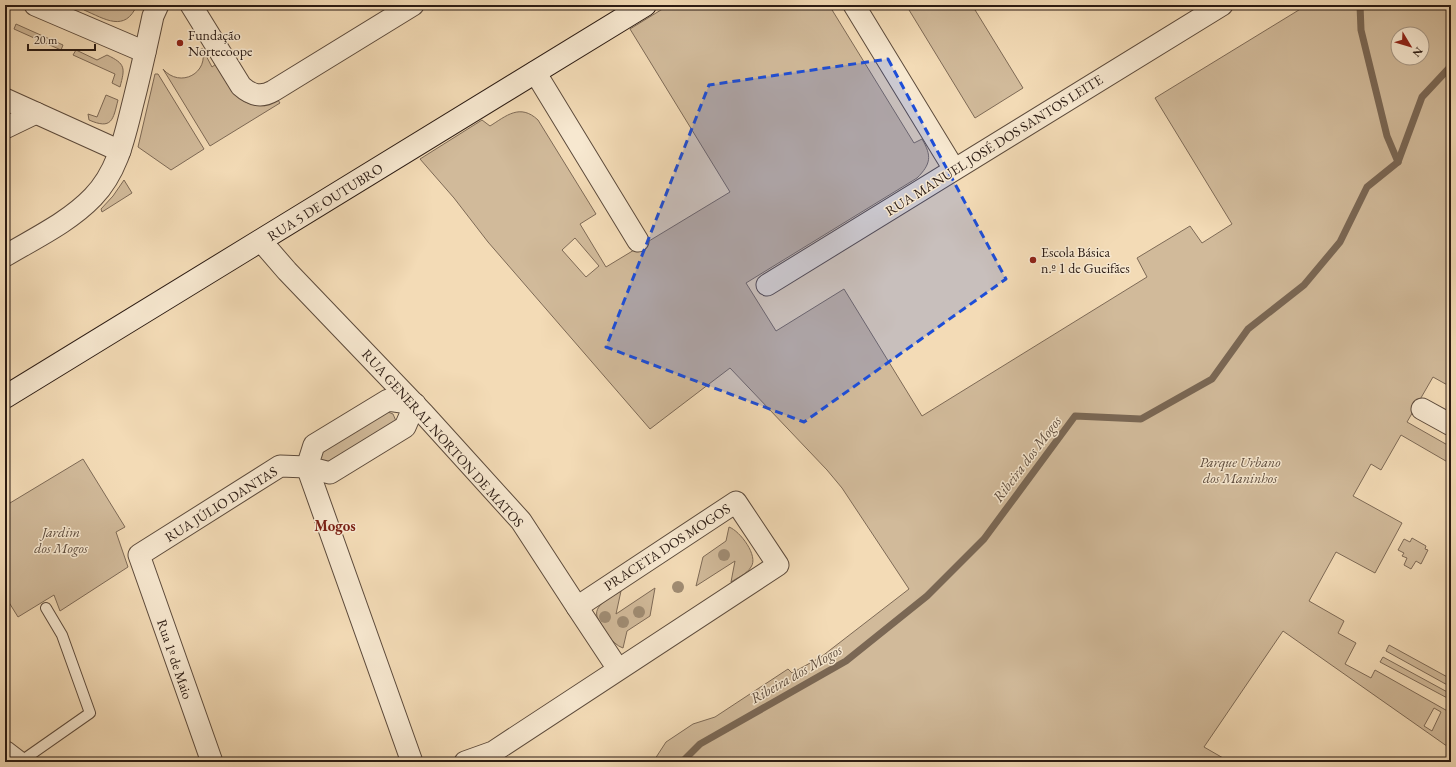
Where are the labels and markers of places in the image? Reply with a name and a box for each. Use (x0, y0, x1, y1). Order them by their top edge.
place label: Fundação Nortecoope (188, 26, 253, 60)
marker: Fundação Nortecoope (175, 38, 185, 48)
place label: Escola Básica n.º 1 de Gueifães (1041, 243, 1130, 277)
marker: Escola Básica n.º 1 de Gueifães (1028, 255, 1038, 265)

